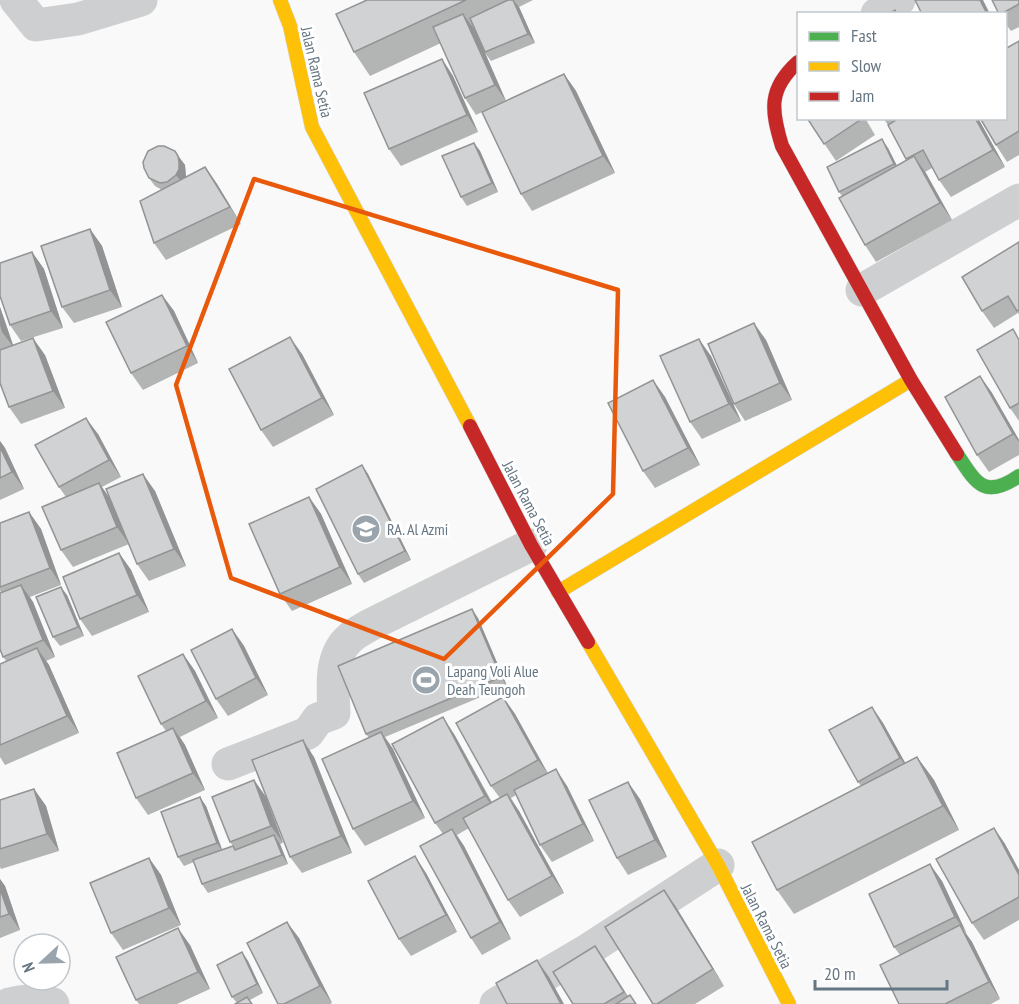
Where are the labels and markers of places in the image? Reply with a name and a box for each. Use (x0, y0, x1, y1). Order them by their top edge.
school or university icon: RA. Al Azmi (350, 513, 382, 545)
place label: RA. Al Azmi (387, 519, 448, 539)
place label: Lapang Voli Alue Deah Teungoh (447, 661, 539, 699)
sports icon: Lapang Voli Alue Deah Teungoh (410, 664, 442, 696)

